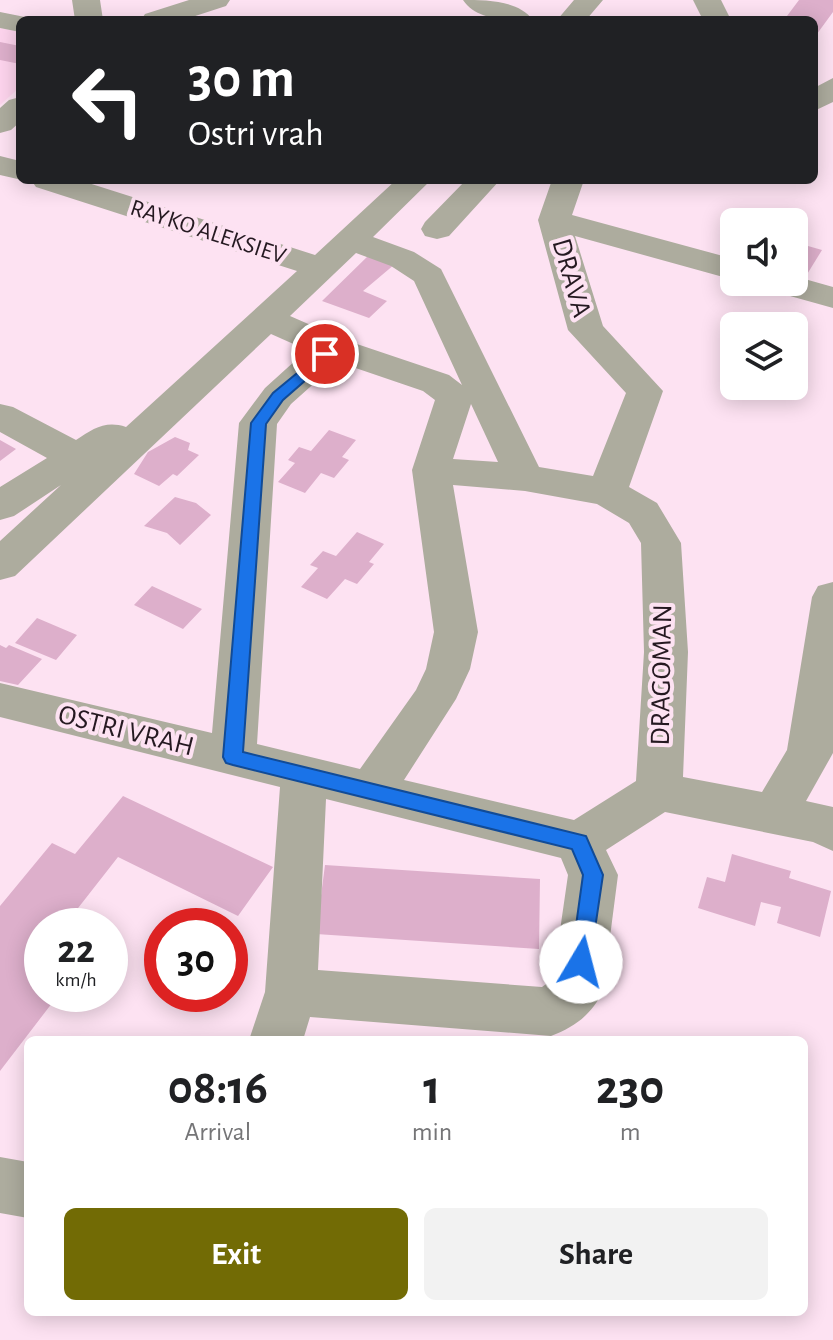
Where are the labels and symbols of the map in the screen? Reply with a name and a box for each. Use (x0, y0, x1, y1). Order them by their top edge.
street label: RAYKO ALEKSIEV (127, 196, 289, 269)
street label: DRAVA (546, 235, 596, 321)
pin (291, 320, 359, 388)
street label: DRAGOMAN (647, 604, 677, 746)
street label: OSTRI VRAH (55, 701, 197, 761)
speed limit sign: 30 (144, 908, 248, 1012)
position arrow (539, 920, 623, 1004)

